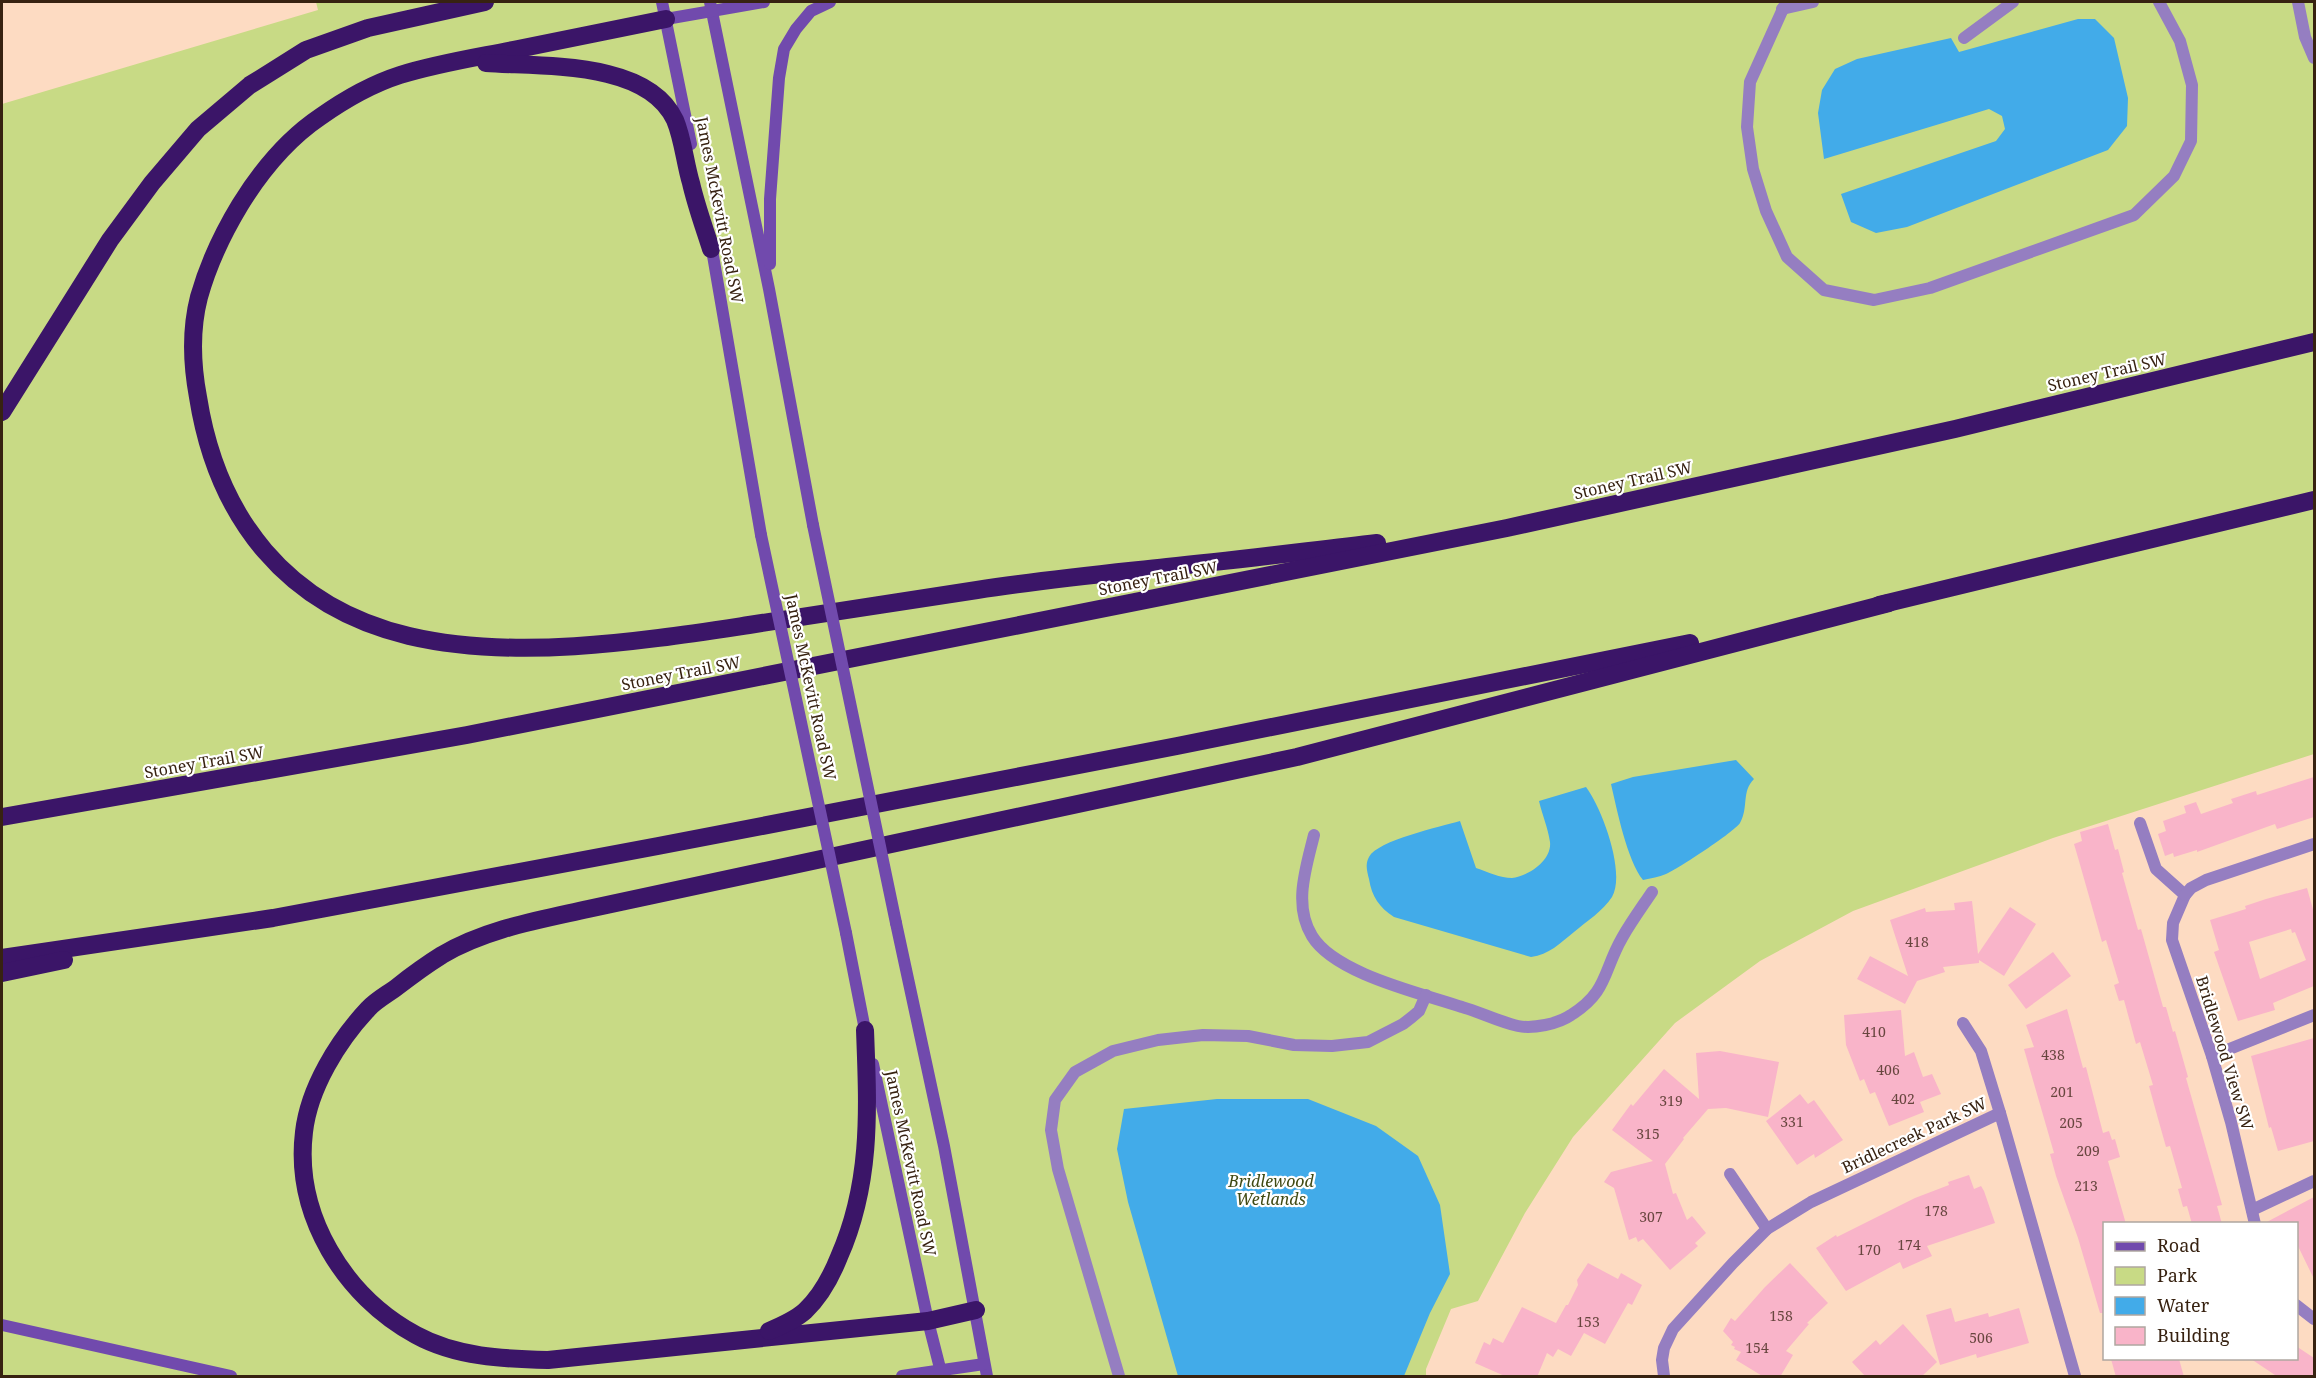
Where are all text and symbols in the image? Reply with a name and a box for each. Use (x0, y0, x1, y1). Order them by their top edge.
street label: James McKevitt Road SW (691, 114, 749, 305)
street label: Stoney Trail SW (2046, 348, 2169, 396)
street label: Stoney Trail SW (1572, 456, 1695, 504)
street label: Stoney Trail SW (1096, 556, 1220, 600)
street label: James McKevitt Road SW (780, 591, 842, 782)
street label: Stoney Trail SW (619, 651, 743, 695)
street label: Stoney Trail SW (142, 741, 266, 783)
house number: 418 (1905, 932, 1929, 951)
street label: Bridlewood View SW (2191, 973, 2259, 1133)
house number: 410 (1862, 1022, 1886, 1041)
house number: 438 (2041, 1045, 2065, 1064)
house number: 406 (1876, 1060, 1900, 1079)
street label: James McKevitt Road SW (880, 1067, 942, 1258)
house number: 201 (2050, 1082, 2074, 1101)
house number: 402 (1891, 1089, 1915, 1108)
house number: 319 (1659, 1091, 1683, 1110)
street label: Bridlecreek Park SW (1838, 1092, 1990, 1178)
house number: 331 (1780, 1112, 1804, 1131)
house number: 205 (2059, 1113, 2083, 1132)
house number: 315 (1636, 1124, 1660, 1143)
house number: 209 (2076, 1141, 2100, 1160)
park label: Bridlewood Wetlands (1227, 1170, 1315, 1210)
house number: 213 (2074, 1176, 2098, 1195)
house number: 178 (1924, 1201, 1948, 1220)
house number: 307 (1639, 1207, 1663, 1226)
legend (2103, 1222, 2298, 1360)
text: Road (2157, 1233, 2200, 1257)
house number: 174 (1897, 1235, 1921, 1254)
house number: 170 (1857, 1240, 1881, 1259)
text: Park (2157, 1263, 2197, 1287)
text: Water (2157, 1293, 2210, 1317)
house number: 158 (1769, 1306, 1793, 1325)
house number: 153 (1576, 1312, 1600, 1331)
text: Building (2157, 1323, 2230, 1347)
house number: 506 (1969, 1328, 1993, 1347)
house number: 154 (1745, 1338, 1769, 1357)

